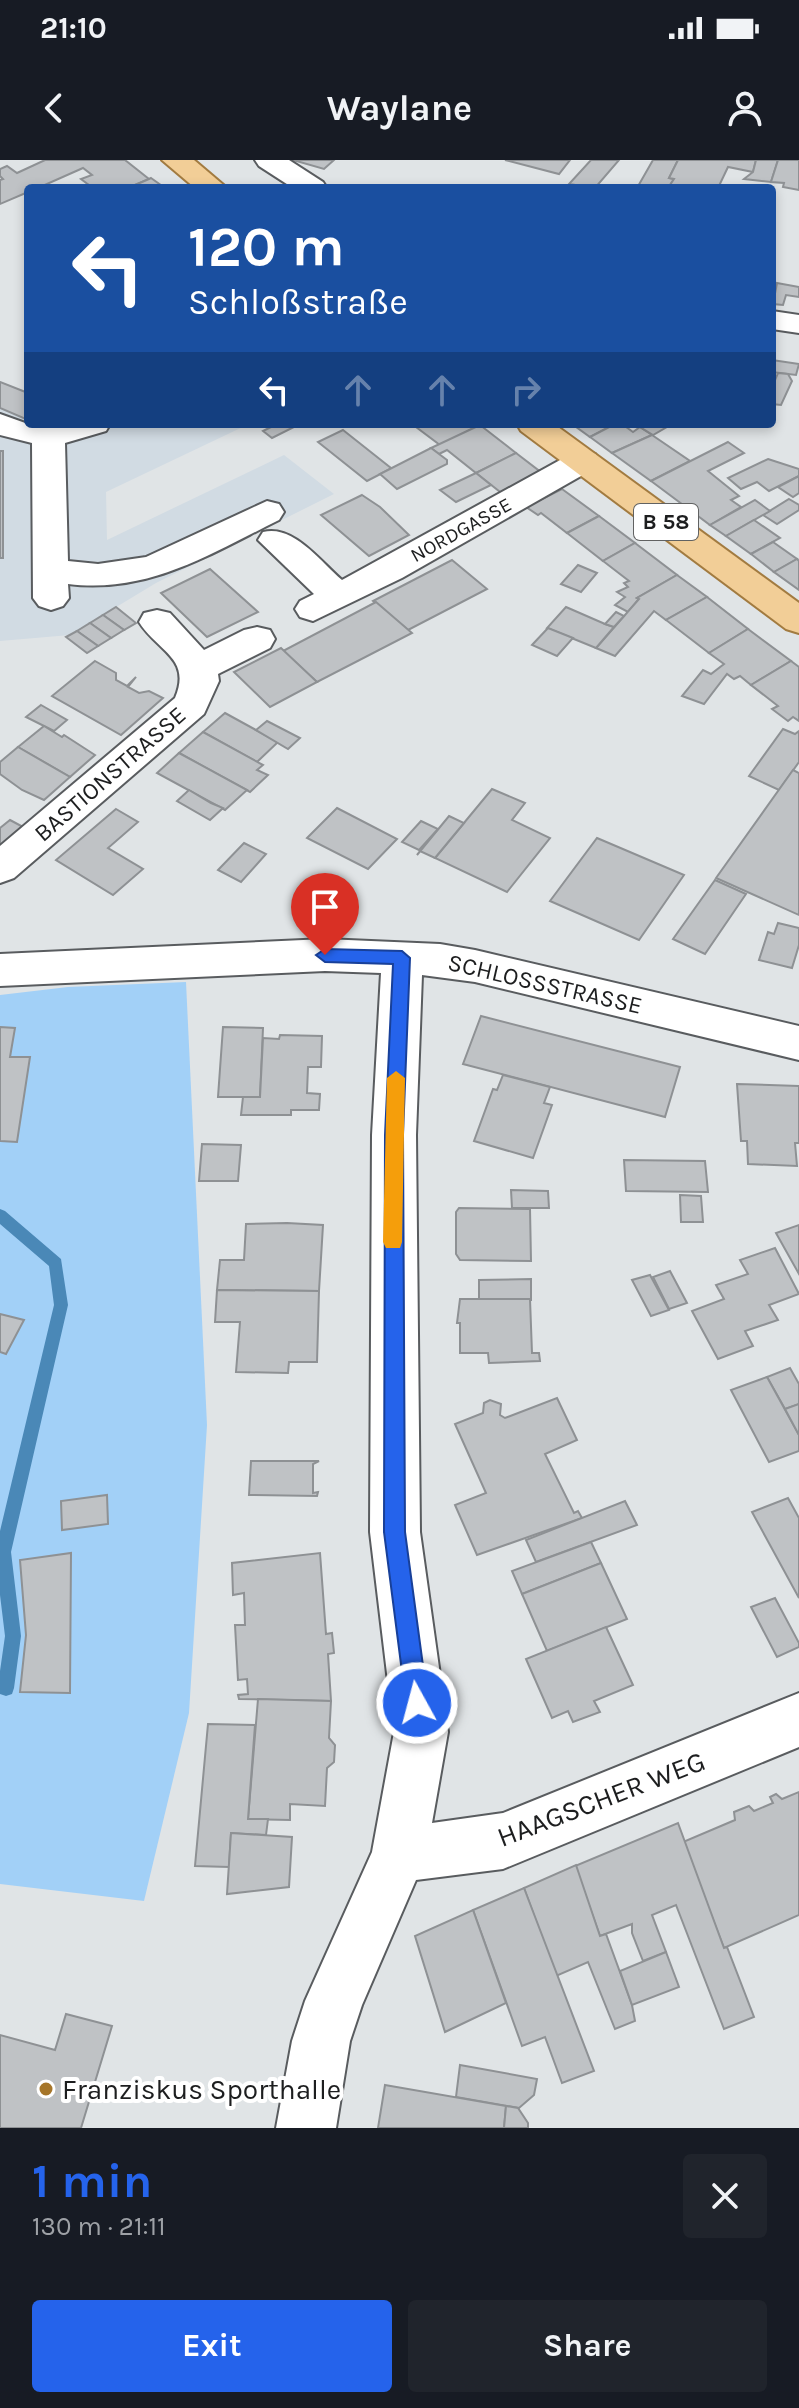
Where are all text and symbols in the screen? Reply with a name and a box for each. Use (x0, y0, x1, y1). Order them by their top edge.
text: 21:10 (40, 10, 107, 46)
icon: back (32, 86, 76, 130)
icon: person (723, 86, 767, 130)
text: Waylane (327, 87, 472, 129)
text: 120 m (188, 214, 345, 279)
icon: left (56, 216, 160, 320)
text: Schloßstraße (188, 281, 408, 323)
icon: left (252, 368, 296, 412)
icon: ahead (336, 368, 380, 412)
icon: ahead (420, 368, 464, 412)
icon: right (504, 368, 548, 412)
street label: NORDGASSE (407, 493, 515, 567)
road number: B 58 (634, 504, 698, 540)
street label: BASTIONSTRASSE (29, 701, 191, 847)
pin (291, 873, 359, 955)
icon: arrive (303, 885, 347, 929)
street label: SCHLOSSSTRASSE (445, 948, 645, 1020)
position arrow (375, 1661, 459, 1745)
street label: HAAGSCHER WEG (492, 1744, 710, 1854)
place label: Franziskus Sporthalle (62, 2073, 341, 2106)
marker: Franziskus Sporthalle (37, 2080, 55, 2098)
text: 1 min (32, 2153, 152, 2209)
button: close (683, 2154, 767, 2238)
text: 130 m · 21:11 (32, 2211, 166, 2242)
button: Exit (32, 2300, 392, 2392)
button: Share (408, 2300, 767, 2392)

